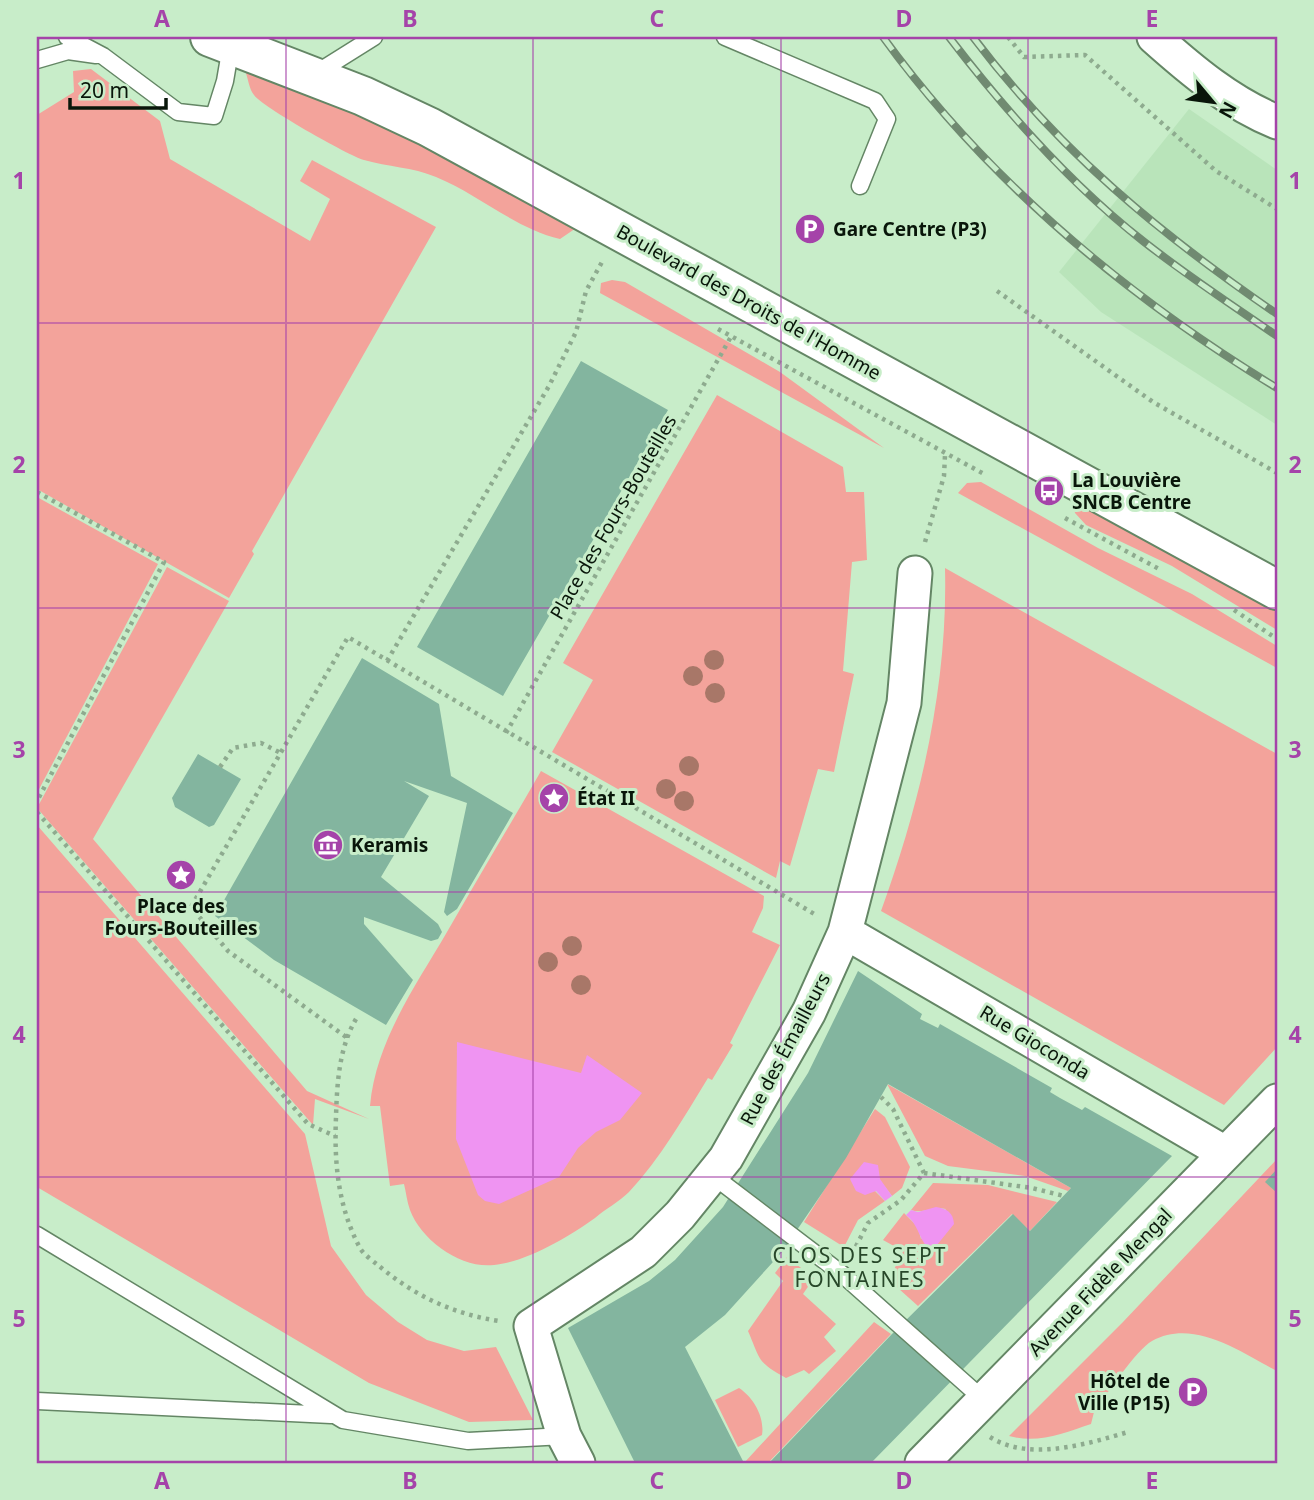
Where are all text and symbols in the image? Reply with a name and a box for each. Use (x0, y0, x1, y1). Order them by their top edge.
text: A (154, 2, 170, 34)
text: B (402, 2, 418, 34)
text: C (650, 2, 665, 34)
text: D (896, 2, 912, 34)
text: E (1146, 2, 1158, 34)
scale bar (70, 66, 166, 110)
north arrow (1178, 66, 1248, 136)
text: 20 m (80, 76, 129, 104)
text: N (1213, 97, 1243, 123)
text: 1 (12, 164, 26, 196)
text: 1 (1288, 164, 1302, 196)
parking icon: Gare Centre (P3) (793, 212, 827, 246)
place label: Gare Centre (P3) (833, 216, 987, 242)
street label: Boulevard des Droits de l'Homme (612, 218, 886, 386)
street label: Place des Fours-Bouteilles (544, 410, 682, 624)
text: 2 (12, 448, 26, 480)
text: 2 (1288, 448, 1302, 480)
place label: La Louvière SNCB Centre (1072, 467, 1191, 515)
bus stop icon: La Louvière SNCB Centre (1032, 474, 1066, 508)
text: 3 (12, 733, 26, 765)
text: 3 (1288, 733, 1302, 765)
place icon: État II (537, 781, 571, 815)
place label: État II (577, 785, 635, 811)
museum icon: Keramis (311, 828, 345, 862)
place label: Keramis (351, 832, 428, 858)
place icon: Place des Fours-Bouteilles (164, 858, 198, 892)
place label: Place des Fours-Bouteilles (104, 893, 258, 941)
street label: Rue des Émailleurs (734, 968, 836, 1130)
street label: Rue Gioconda (975, 999, 1095, 1085)
text: 4 (12, 1018, 26, 1050)
text: 4 (1288, 1018, 1302, 1050)
street label: Avenue Fidèle Mengal (1022, 1202, 1178, 1362)
district label: CLOS DES SEPT FONTAINES (773, 1241, 947, 1293)
text: 5 (12, 1302, 26, 1334)
text: 5 (1288, 1302, 1302, 1334)
place label: Hôtel de Ville (P15) (1078, 1368, 1170, 1416)
parking icon: Hôtel de Ville (P15) (1176, 1375, 1210, 1409)
text: A (154, 1464, 170, 1496)
text: B (402, 1464, 418, 1496)
text: C (650, 1464, 665, 1496)
text: D (896, 1464, 912, 1496)
text: E (1146, 1464, 1158, 1496)

